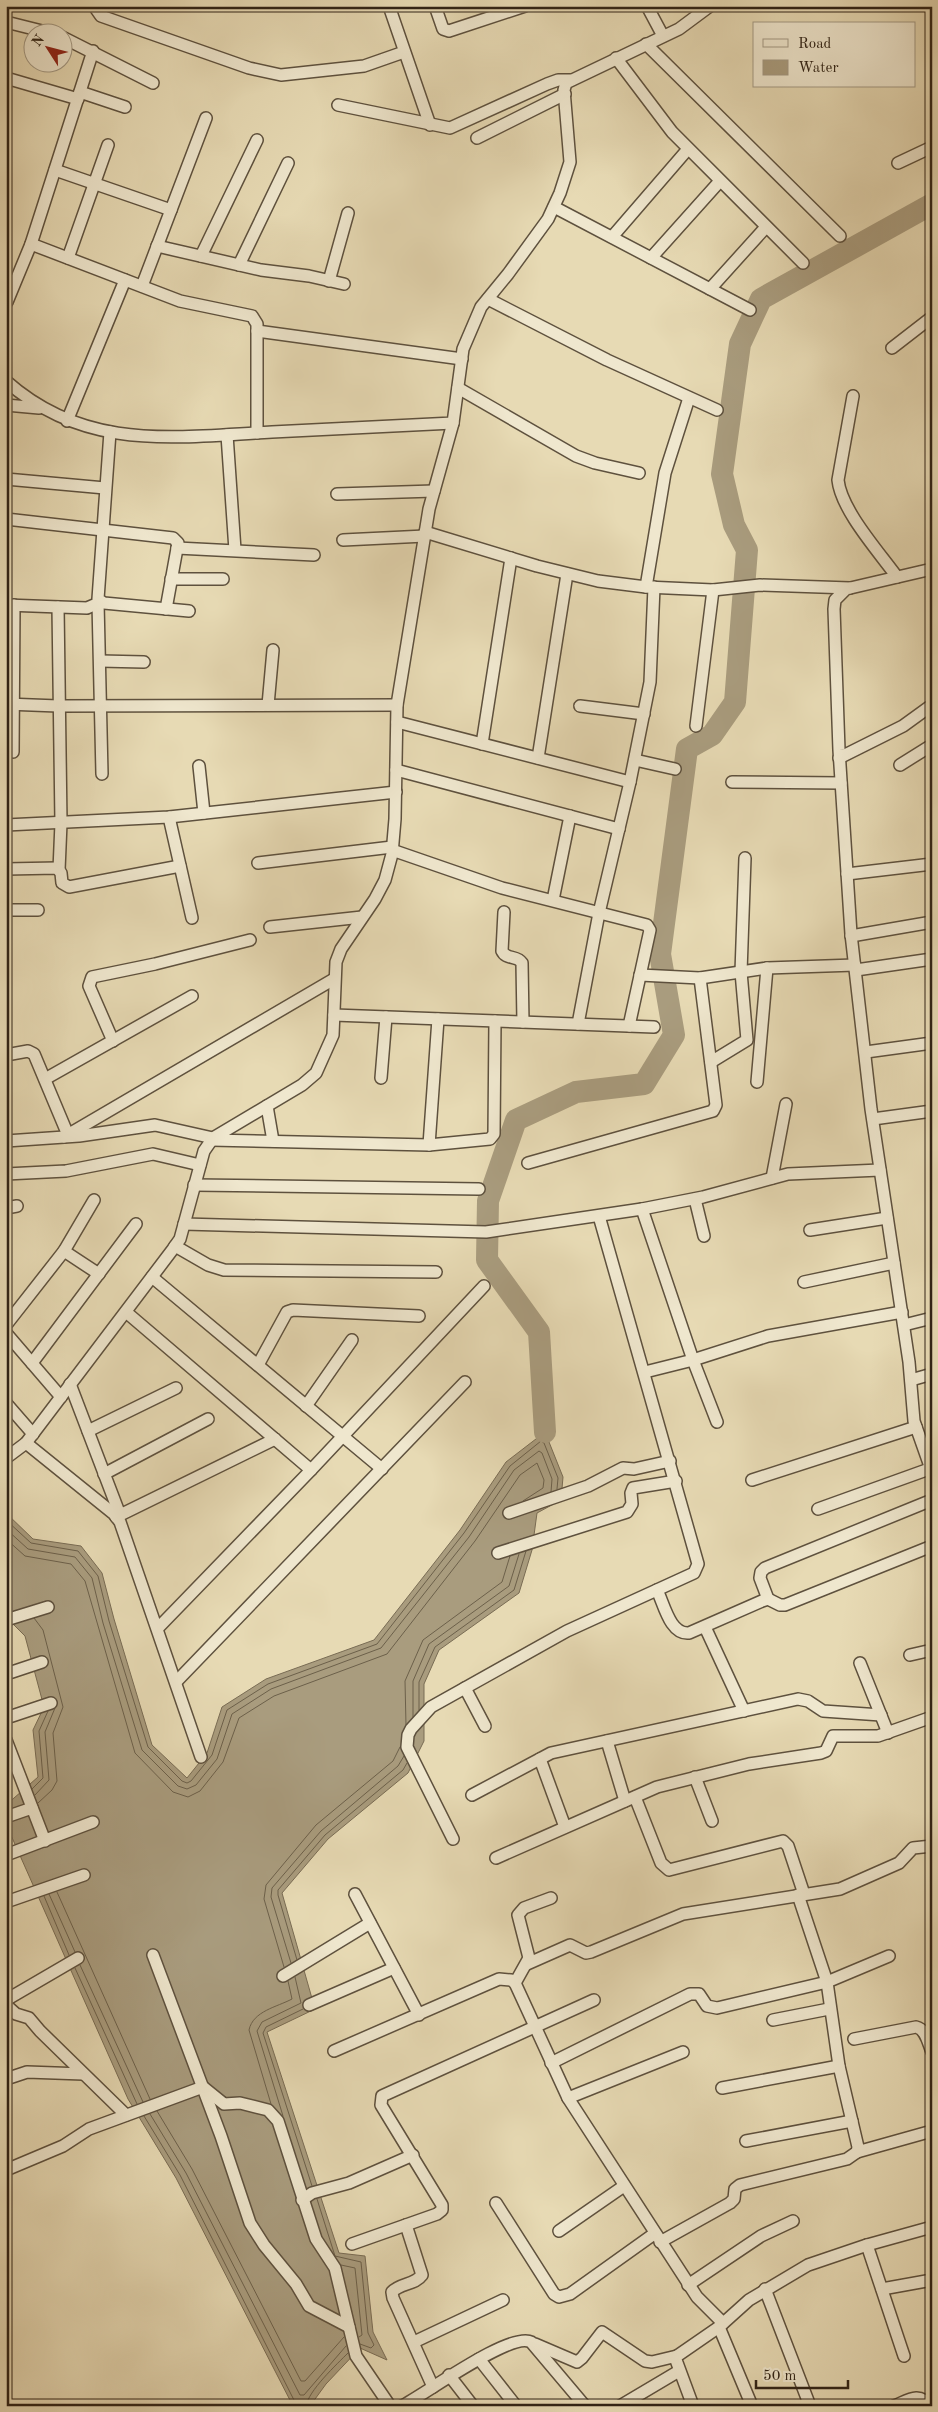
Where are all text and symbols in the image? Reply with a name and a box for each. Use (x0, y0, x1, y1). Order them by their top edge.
north arrow (22, 22, 72, 72)
legend (753, 22, 916, 88)
text: N (29, 32, 47, 49)
text: Road (798, 37, 832, 52)
text: Water (798, 61, 839, 76)
scale bar (756, 2357, 848, 2389)
text: 50 m (763, 2369, 797, 2384)

